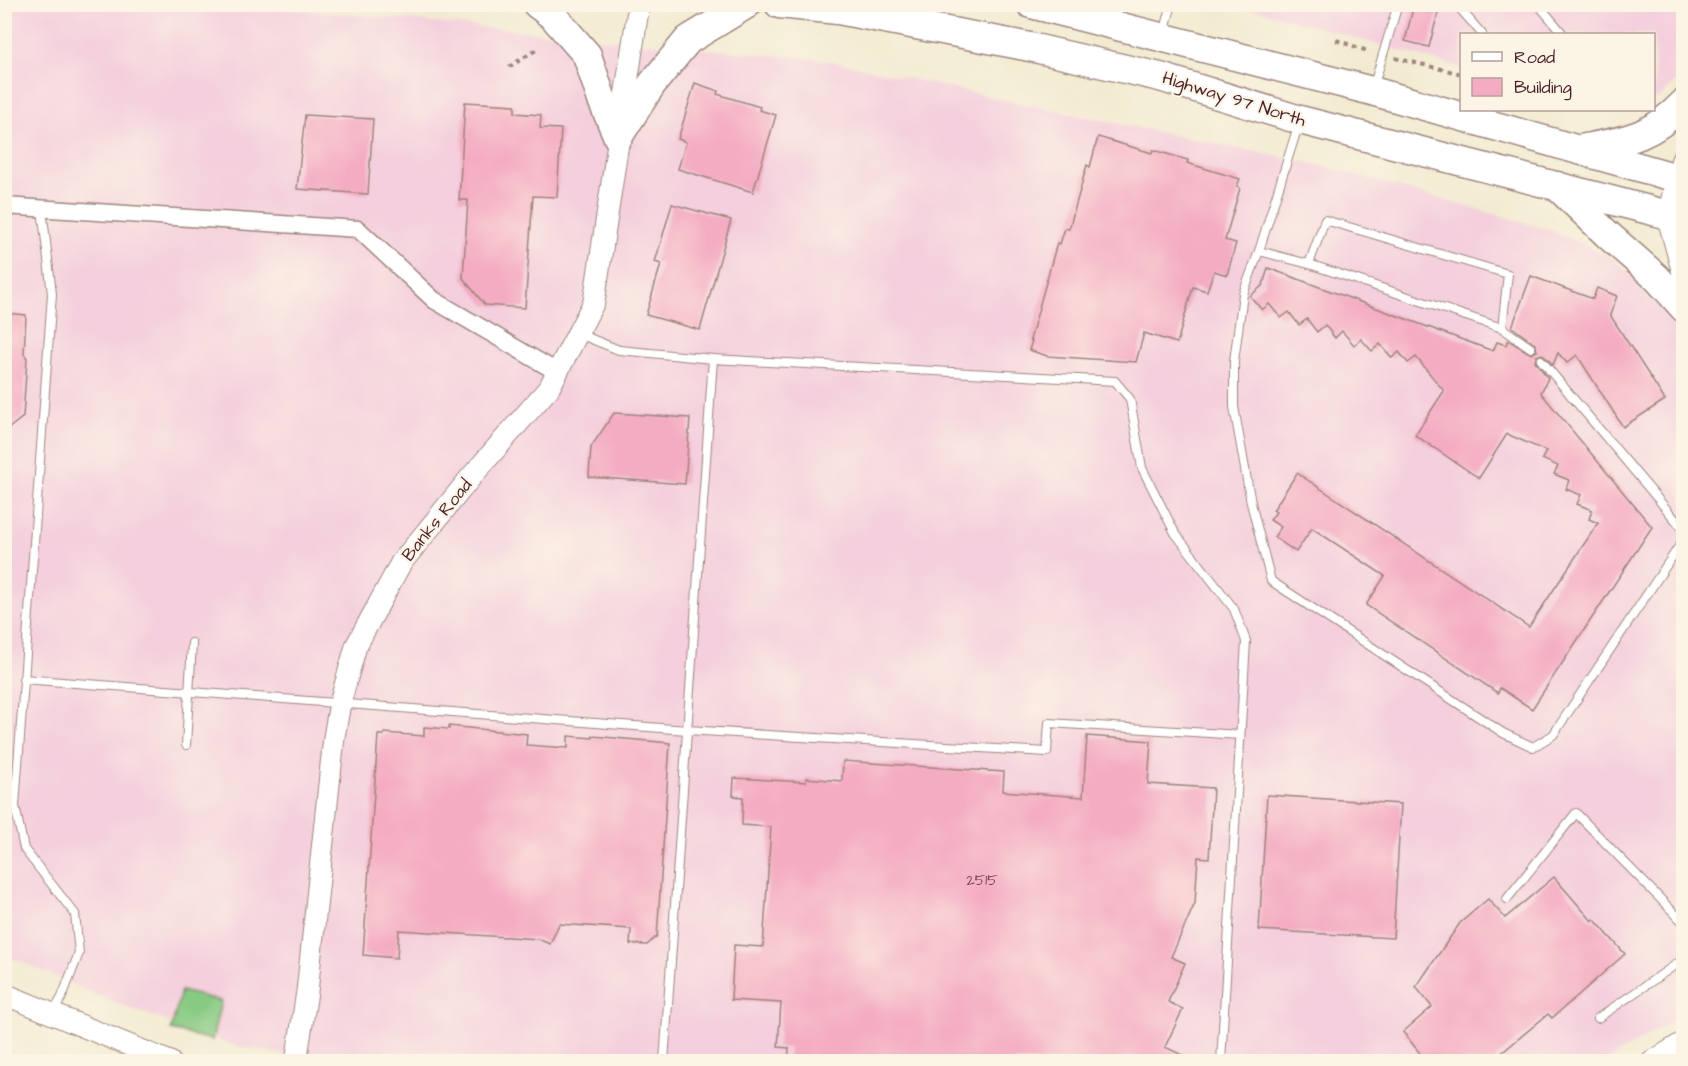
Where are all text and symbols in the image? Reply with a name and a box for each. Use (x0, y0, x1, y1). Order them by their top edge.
legend (1460, 33, 1655, 111)
text: Road (1514, 45, 1555, 70)
street label: Highway 97 North (1159, 65, 1309, 134)
text: Building (1514, 75, 1572, 101)
street label: Banks Road (396, 473, 478, 567)
house number: 2515 (966, 870, 998, 891)

